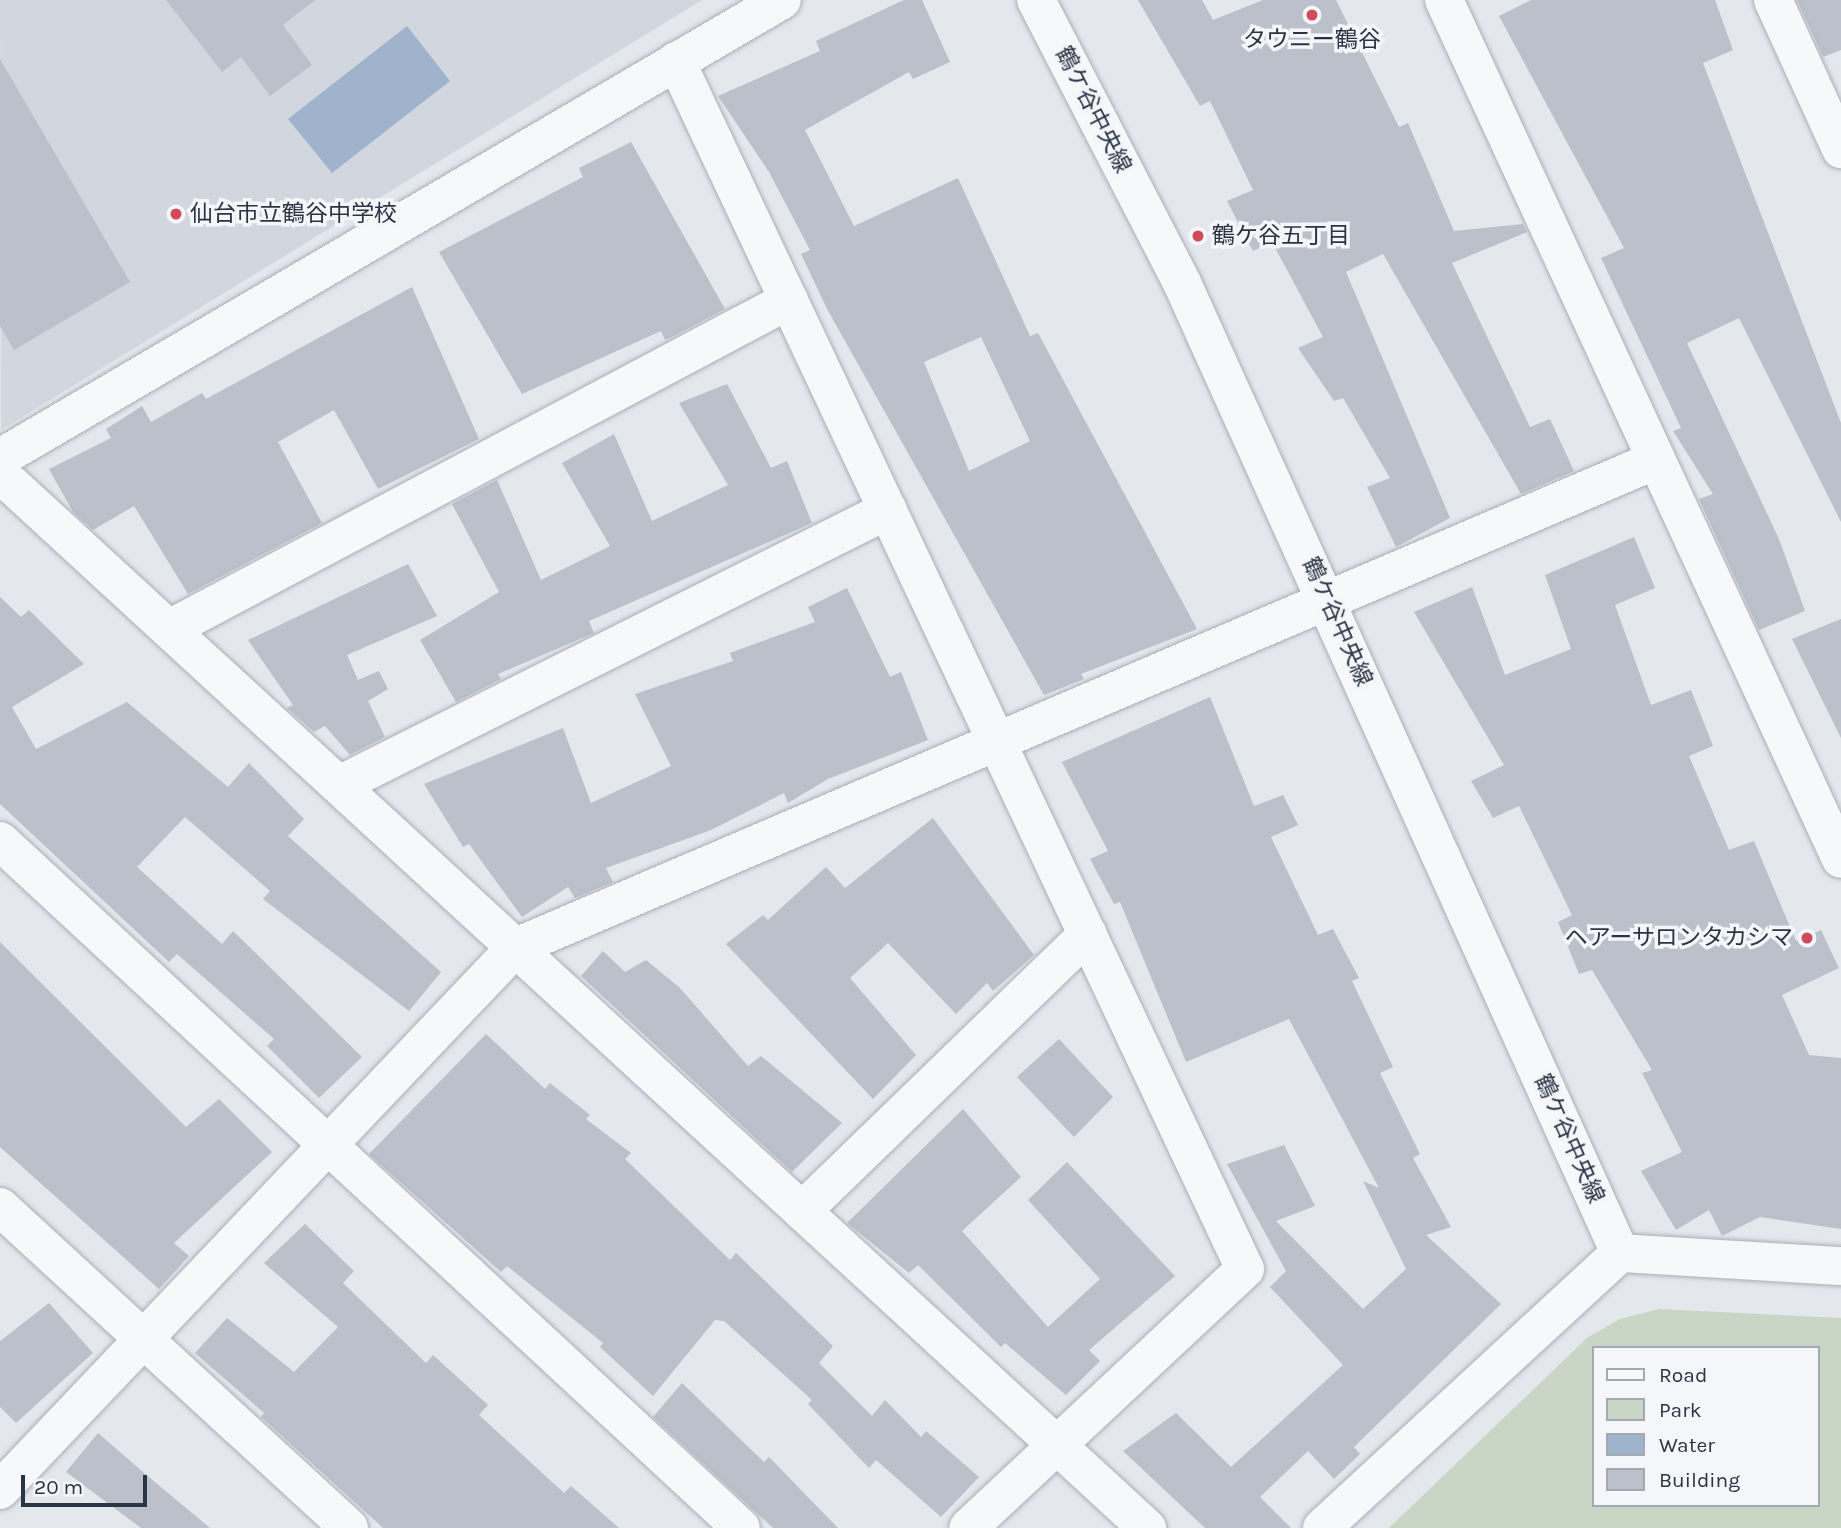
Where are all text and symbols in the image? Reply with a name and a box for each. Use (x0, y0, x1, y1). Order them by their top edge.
marker: タウニー鶴谷 (1304, 7, 1320, 23)
place label: タウニー鶴谷 (1243, 26, 1381, 54)
street label: 鶴ケ谷中央線 (1049, 42, 1137, 178)
place label: 仙台市立鶴谷中学校 (190, 200, 397, 228)
marker: 仙台市立鶴谷中学校 (168, 206, 184, 222)
place label: 鶴ケ谷五丁目 (1212, 222, 1350, 250)
marker: 鶴ケ谷五丁目 (1190, 228, 1206, 244)
street label: 鶴ケ谷中央線 (1296, 553, 1378, 691)
place label: ヘアーサロンタカシマ (1564, 924, 1793, 952)
marker: ヘアーサロンタカシマ (1799, 930, 1815, 946)
street label: 鶴ケ谷中央線 (1528, 1070, 1610, 1208)
legend (1592, 1346, 1820, 1507)
text: Road (1659, 1363, 1707, 1387)
text: Park (1659, 1398, 1702, 1422)
text: Water (1659, 1433, 1715, 1457)
scale bar (24, 1462, 150, 1506)
text: Building (1659, 1468, 1740, 1492)
text: 20 m (34, 1475, 83, 1499)

